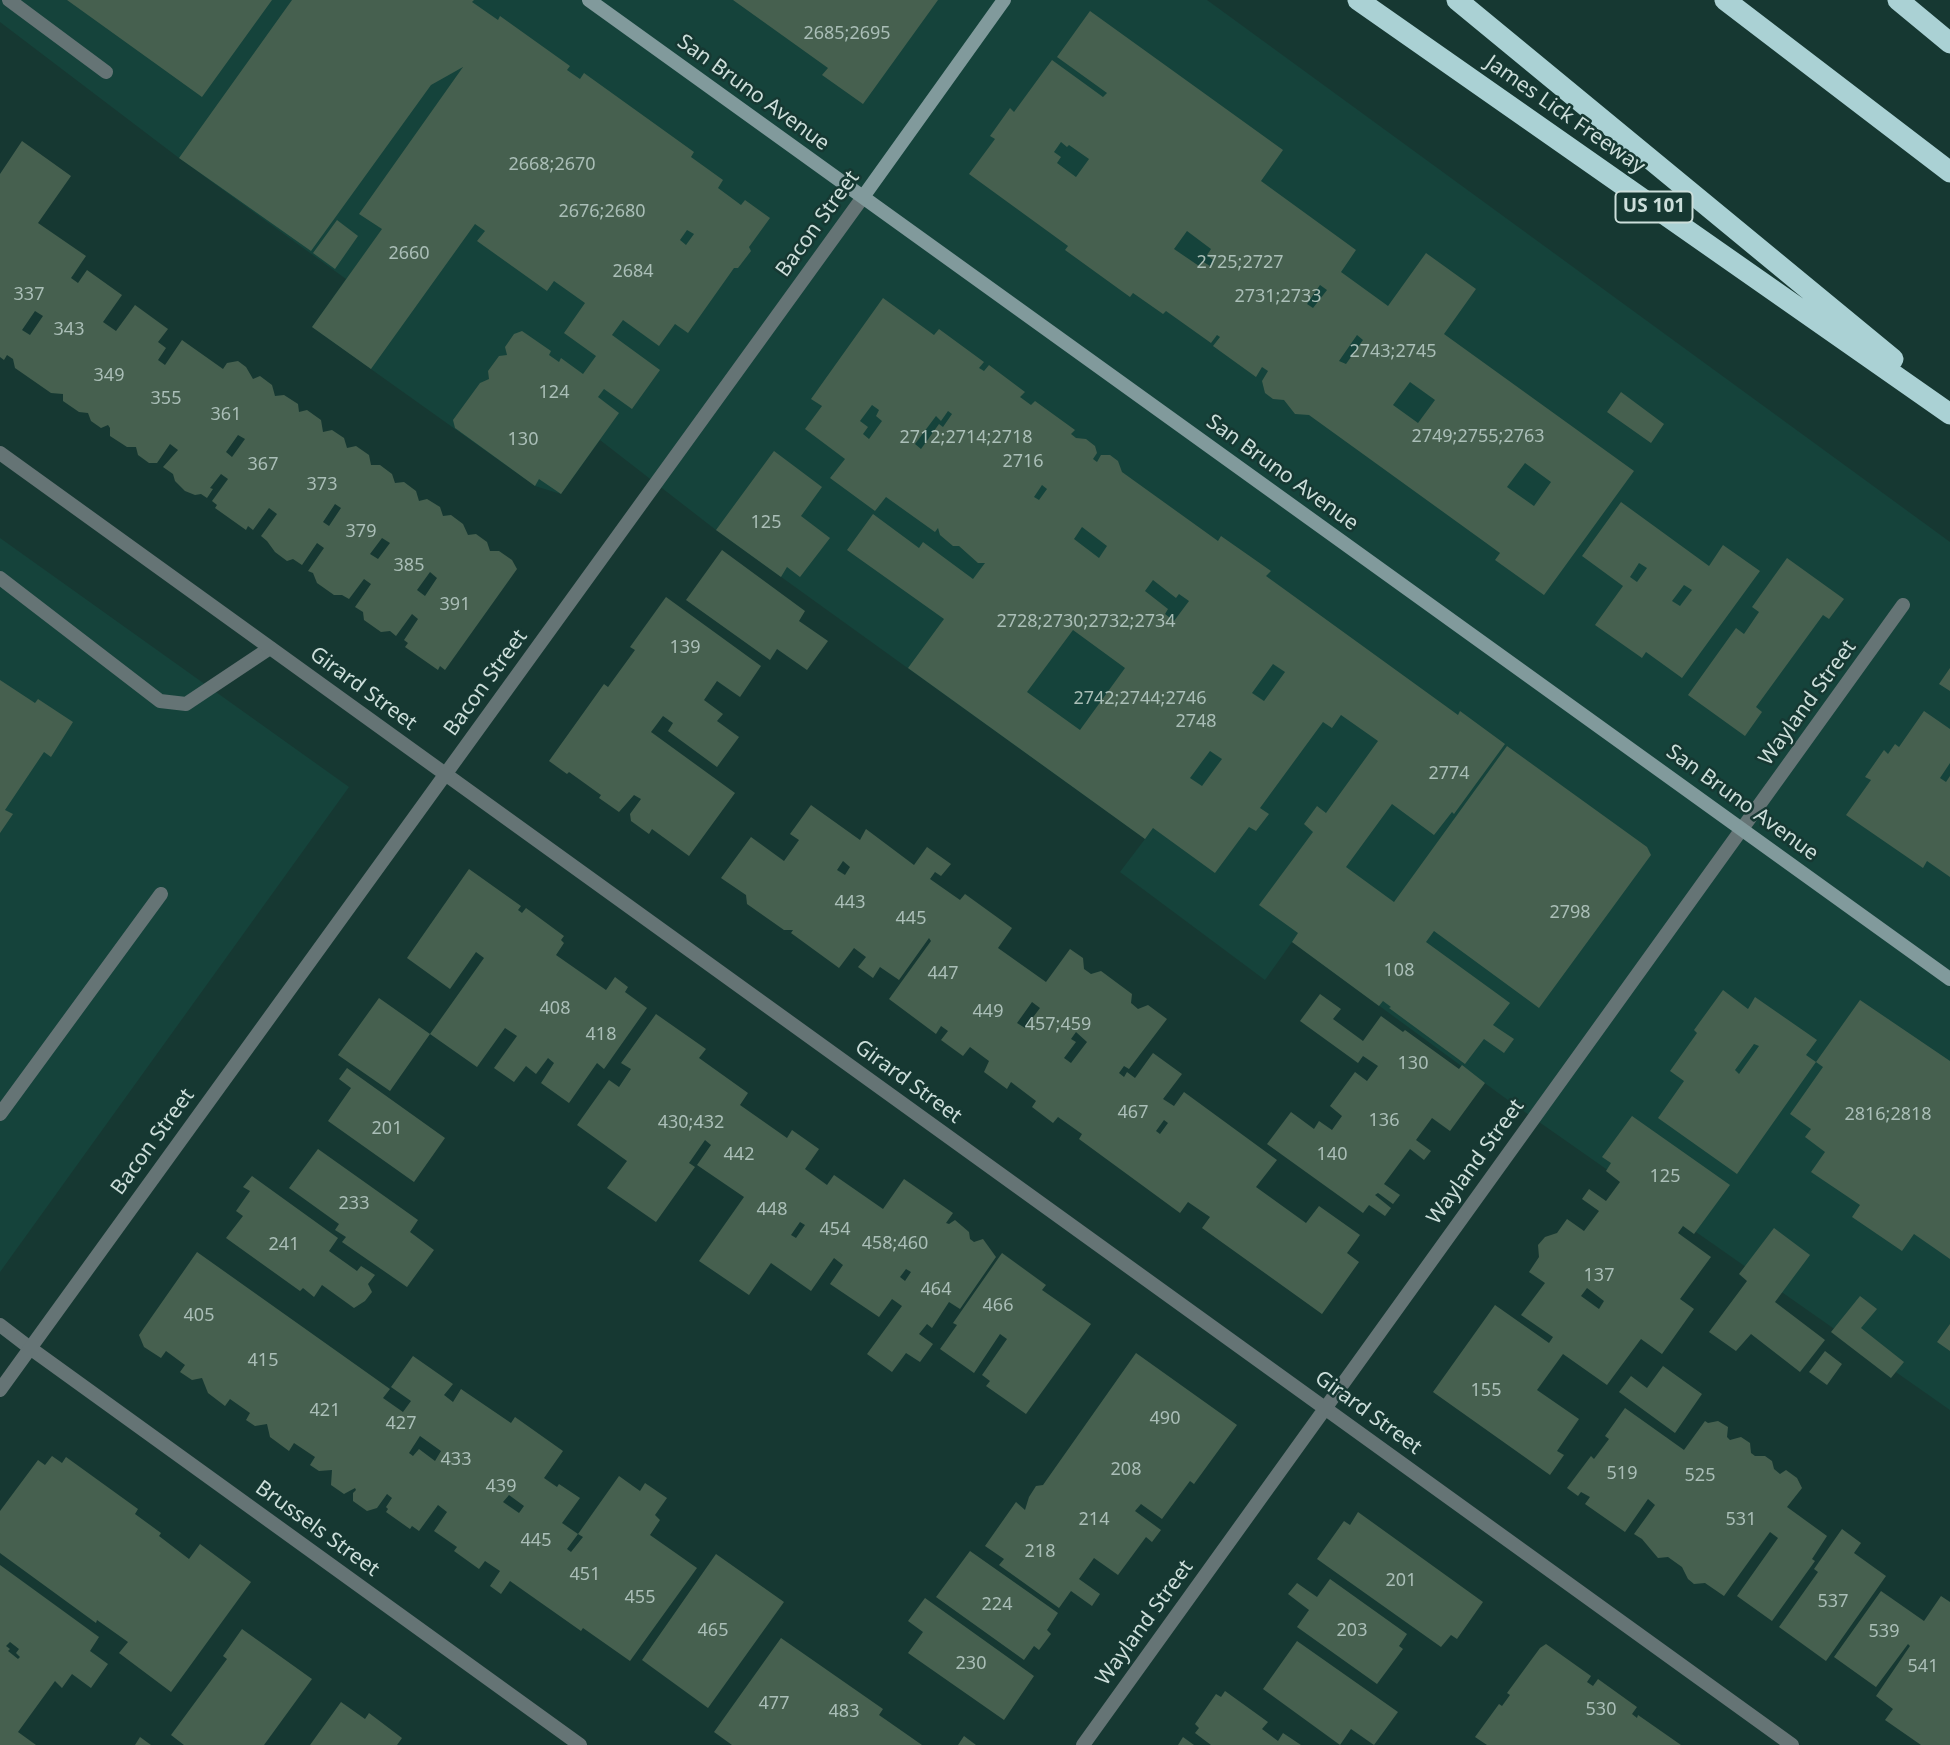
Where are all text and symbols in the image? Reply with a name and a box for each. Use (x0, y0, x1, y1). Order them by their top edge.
house number: 2685;2695 (803, 23, 891, 45)
street label: San Bruno Avenue (672, 29, 834, 157)
street label: James Lick Freeway (1480, 50, 1650, 180)
house number: 2668;2670 (508, 154, 596, 176)
street label: Bacon Street (771, 166, 865, 282)
road number: US 101 (1616, 192, 1692, 223)
house number: 2676;2680 (558, 201, 646, 223)
house number: 2660 (388, 243, 430, 265)
house number: 2725;2727 (1196, 252, 1284, 274)
house number: 2684 (612, 261, 654, 283)
house number: 337 (14, 284, 44, 306)
house number: 2731;2733 (1234, 286, 1322, 308)
house number: 343 (54, 319, 84, 341)
house number: 2743;2745 (1349, 341, 1437, 363)
house number: 349 (94, 365, 124, 387)
house number: 124 (539, 382, 569, 404)
house number: 355 (151, 388, 181, 410)
house number: 361 (211, 404, 241, 426)
street label: San Bruno Avenue (1201, 409, 1363, 537)
house number: 2749;2755;2763 (1411, 426, 1545, 448)
house number: 2712;2714;2718 (899, 427, 1033, 449)
house number: 130 (508, 429, 538, 451)
house number: 2716 (1002, 451, 1044, 473)
house number: 367 (248, 454, 278, 476)
house number: 373 (307, 474, 337, 496)
house number: 125 (751, 512, 781, 534)
house number: 379 (346, 521, 376, 543)
house number: 385 (394, 555, 424, 577)
house number: 391 (440, 594, 470, 616)
house number: 2728;2730;2732;2734 (996, 611, 1176, 633)
street label: Bacon Street (439, 625, 533, 741)
street label: Wayland Street (1754, 635, 1862, 771)
house number: 139 (670, 637, 700, 659)
street label: Girard Street (305, 642, 421, 736)
house number: 2742;2744;2746 (1073, 688, 1207, 710)
house number: 2748 (1175, 711, 1217, 733)
street label: San Bruno Avenue (1661, 739, 1823, 867)
house number: 2774 (1428, 763, 1470, 785)
house number: 443 (835, 892, 865, 914)
house number: 2798 (1549, 902, 1591, 924)
house number: 445 (896, 908, 926, 930)
house number: 108 (1384, 960, 1414, 982)
house number: 447 (928, 963, 958, 985)
house number: 408 (540, 998, 570, 1020)
house number: 449 (973, 1001, 1003, 1023)
house number: 457;459 (1025, 1014, 1091, 1036)
house number: 418 (586, 1024, 616, 1046)
street label: Girard Street (850, 1035, 966, 1129)
house number: 130 (1398, 1053, 1428, 1075)
street label: Bacon Street (106, 1084, 200, 1200)
street label: Wayland Street (1422, 1094, 1530, 1230)
house number: 467 (1118, 1102, 1148, 1124)
house number: 2816;2818 (1844, 1104, 1932, 1126)
house number: 136 (1369, 1110, 1399, 1132)
house number: 430;432 (658, 1112, 724, 1134)
house number: 201 (372, 1118, 402, 1140)
house number: 442 (724, 1144, 754, 1166)
house number: 140 (1317, 1144, 1347, 1166)
house number: 125 (1650, 1166, 1680, 1188)
house number: 233 (339, 1193, 369, 1215)
house number: 448 (757, 1199, 787, 1221)
house number: 454 (820, 1219, 850, 1241)
house number: 458;460 (862, 1233, 928, 1255)
house number: 241 (269, 1234, 299, 1256)
house number: 137 (1584, 1265, 1614, 1287)
house number: 464 (921, 1279, 951, 1301)
house number: 466 (983, 1295, 1013, 1317)
house number: 405 (184, 1305, 214, 1327)
house number: 415 (248, 1350, 278, 1372)
street label: Girard Street (1310, 1366, 1426, 1460)
house number: 155 (1471, 1380, 1501, 1402)
house number: 421 (310, 1400, 340, 1422)
house number: 490 (1150, 1408, 1180, 1430)
house number: 427 (386, 1413, 416, 1435)
house number: 433 (441, 1449, 471, 1471)
house number: 208 (1111, 1459, 1141, 1481)
house number: 519 (1607, 1463, 1637, 1485)
house number: 525 (1685, 1465, 1715, 1487)
street label: Brussels Street (250, 1476, 384, 1582)
house number: 439 (486, 1476, 516, 1498)
house number: 214 (1079, 1509, 1109, 1531)
house number: 531 (1726, 1509, 1756, 1531)
house number: 445 (521, 1530, 551, 1552)
house number: 218 (1025, 1541, 1055, 1563)
street label: Wayland Street (1091, 1555, 1199, 1691)
house number: 451 (570, 1564, 600, 1586)
house number: 201 (1386, 1570, 1416, 1592)
house number: 455 (625, 1587, 655, 1609)
house number: 537 (1818, 1591, 1848, 1613)
house number: 224 (982, 1594, 1012, 1616)
house number: 465 (698, 1620, 728, 1642)
house number: 203 (1337, 1620, 1367, 1642)
house number: 539 (1869, 1621, 1899, 1643)
house number: 230 (956, 1653, 986, 1675)
house number: 541 (1908, 1656, 1938, 1678)
house number: 477 (759, 1693, 789, 1715)
house number: 530 (1586, 1699, 1616, 1721)
house number: 483 (829, 1701, 859, 1723)

